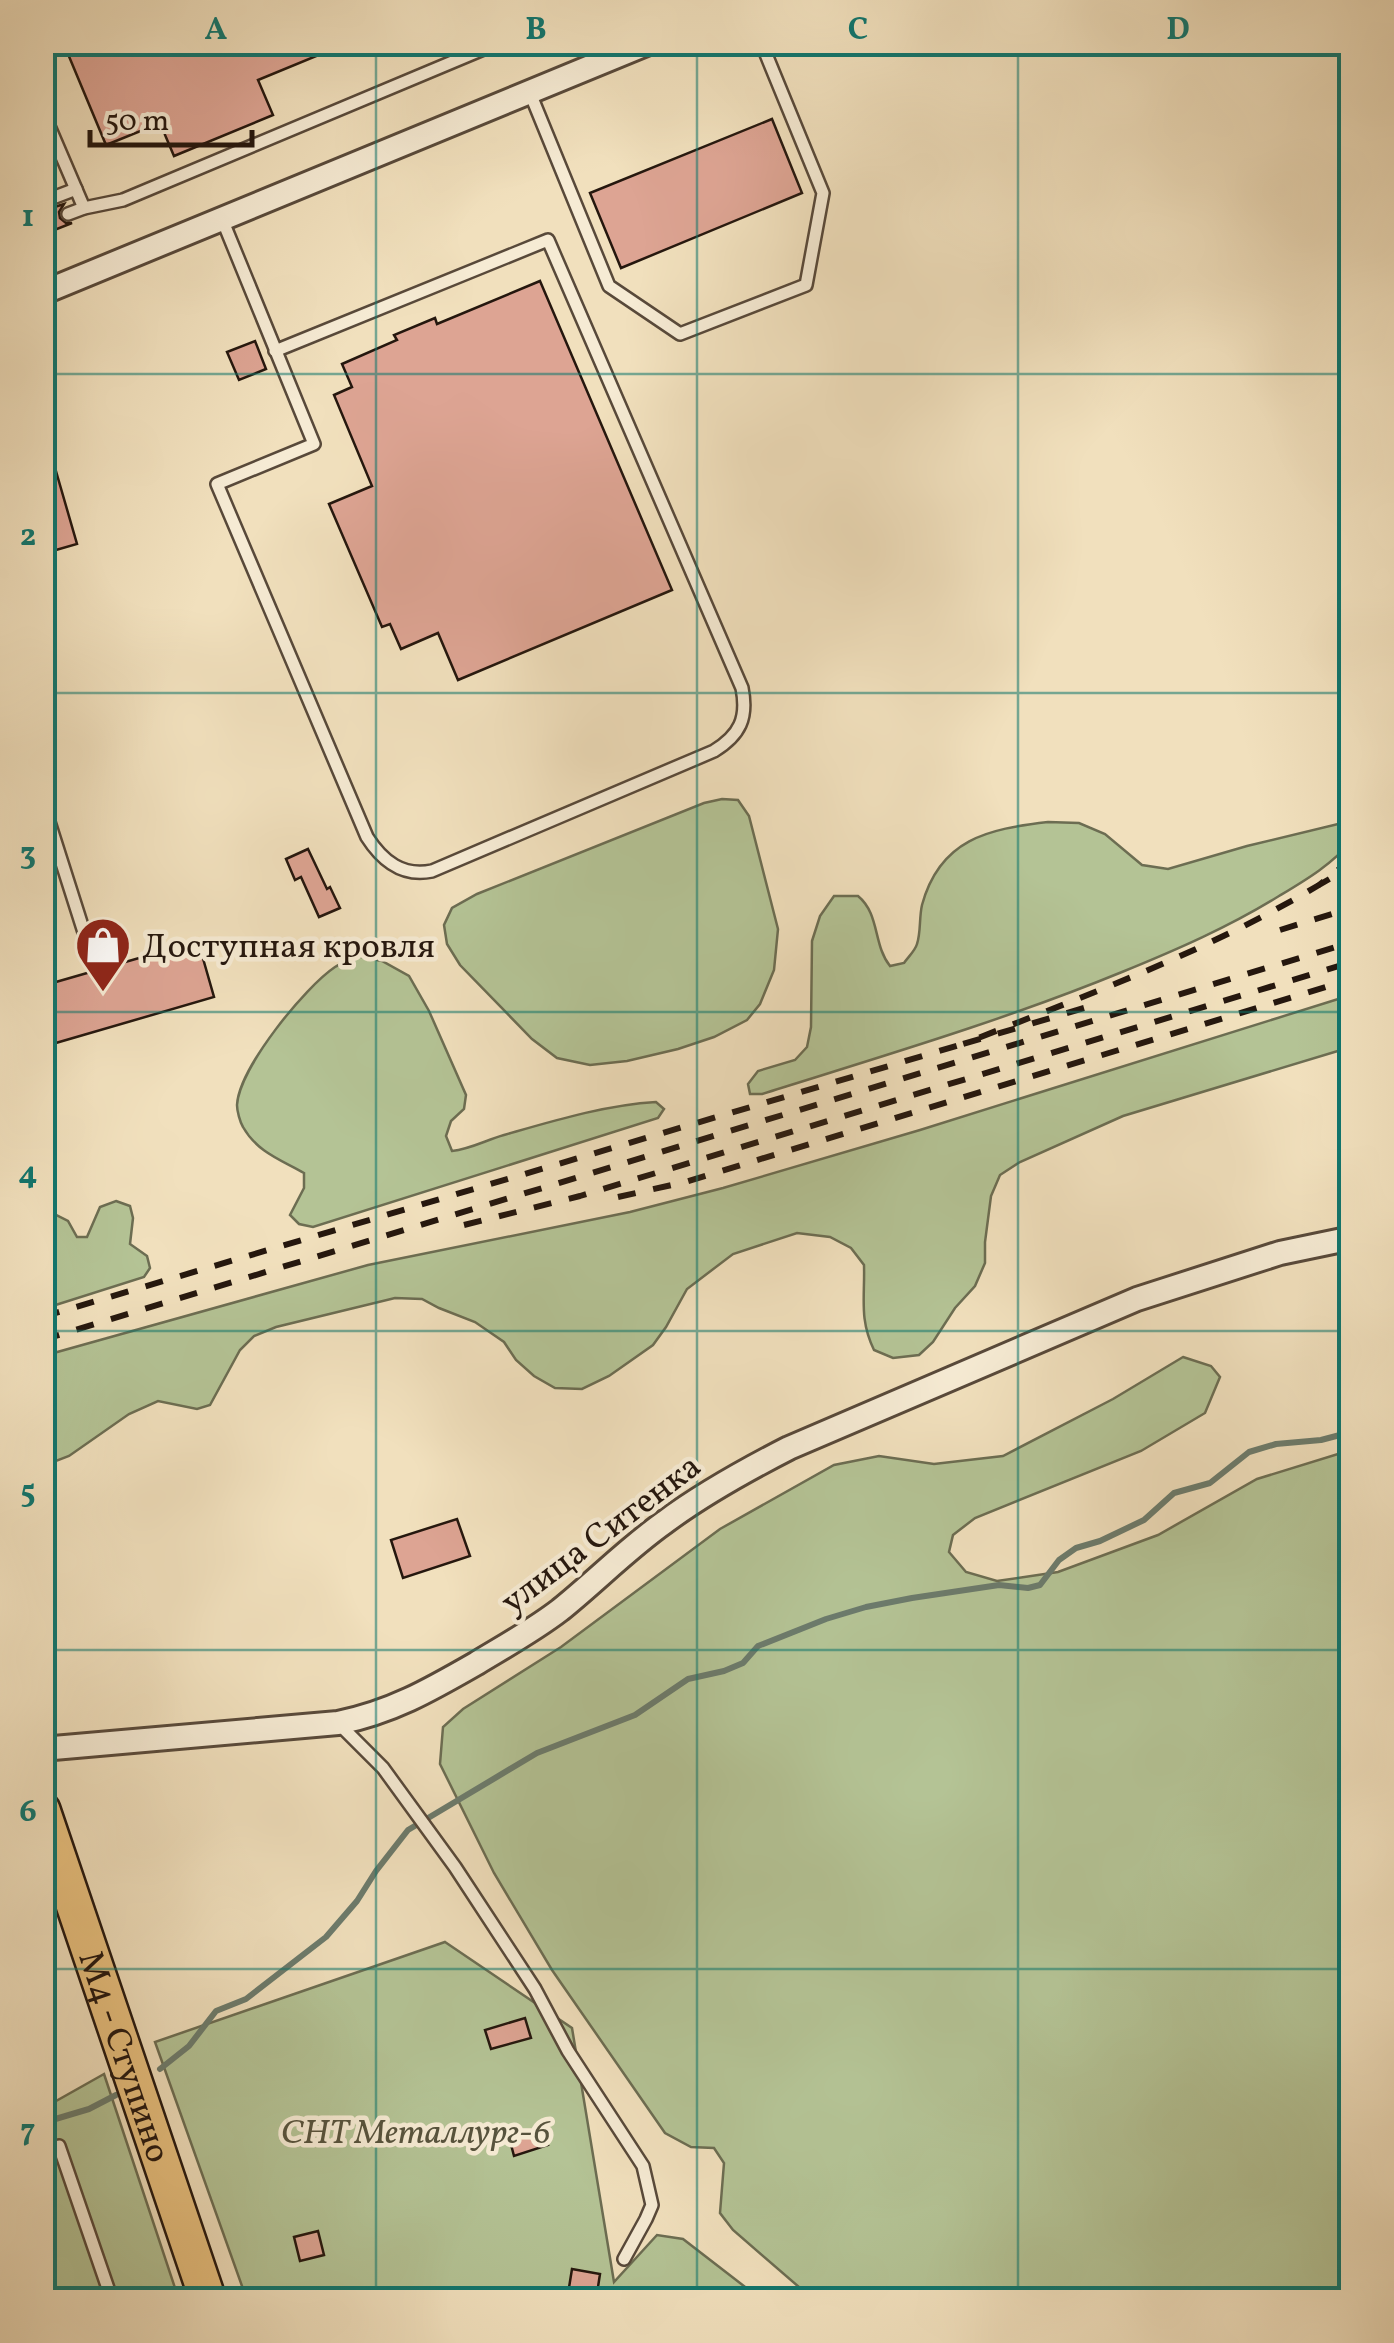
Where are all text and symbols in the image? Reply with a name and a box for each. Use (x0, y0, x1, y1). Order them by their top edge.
text: A (205, 9, 228, 53)
text: B (525, 9, 547, 53)
text: C (848, 9, 868, 53)
text: D (1166, 9, 1190, 53)
scale bar (90, 85, 252, 147)
text: 50 m (105, 101, 169, 143)
text: 1 (22, 196, 34, 240)
text: 2 (20, 515, 36, 559)
text: 3 (20, 834, 36, 878)
shop icon: Доступная кровля (73, 915, 133, 994)
place label: Доступная кровля (142, 924, 435, 972)
text: 4 (18, 1153, 38, 1197)
street label: улица Ситенка (492, 1444, 712, 1627)
text: 5 (20, 1472, 36, 1516)
text: 6 (19, 1791, 37, 1835)
street label: М4 - Ступино (64, 1945, 181, 2169)
text: 7 (20, 2110, 36, 2154)
park label: СНТ Металлург-6 (281, 2110, 551, 2158)

